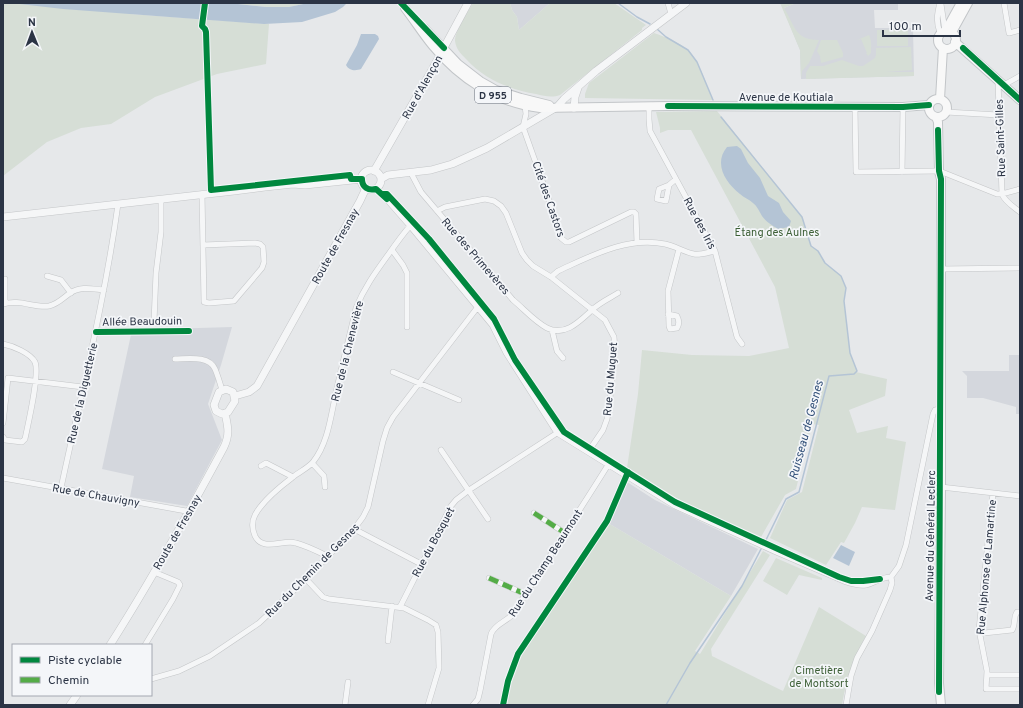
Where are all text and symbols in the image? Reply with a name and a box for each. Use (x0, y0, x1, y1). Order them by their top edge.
north arrow (12, 12, 52, 52)
scale bar (883, 12, 960, 38)
text: N (28, 16, 36, 30)
text: 100 m (889, 19, 922, 35)
street label: Rue d'Alençon (400, 53, 446, 122)
road number: D 955 (475, 87, 511, 103)
street label: Avenue de Koutiala (739, 91, 833, 105)
street label: Rue Saint-Gilles (993, 99, 1009, 177)
street label: Cité des Castors (528, 159, 568, 239)
street label: Rue des Iris (680, 195, 719, 252)
street label: Route de Fresnay (309, 206, 363, 287)
street label: Rue des Primevères (438, 215, 512, 298)
park label: Étang des Aulnes (735, 225, 819, 240)
street label: Rue de la Chenevière (329, 299, 367, 403)
street label: Allée Beaudouin (102, 314, 182, 330)
street label: Rue de la Diguetterie (65, 341, 101, 445)
street label: Rue du Muguet (601, 342, 621, 417)
water label: Ruisseau de Gesnes (786, 378, 828, 482)
street label: Avenue du Général Leclerc (923, 470, 939, 602)
street label: Rue de Chauvigny (51, 481, 141, 511)
street label: Route de Fresnay (151, 492, 205, 573)
street label: Rue Alphonse de Lamartine (974, 499, 1000, 635)
street label: Rue du Bosquet (410, 505, 458, 580)
street label: Rue du Champ Beaumont (506, 507, 586, 620)
street label: Rue du Chemin de Gesnes (263, 521, 363, 621)
legend (12, 644, 152, 696)
text: Piste cyclable (48, 653, 122, 669)
park label: Cimetière de Montsort (789, 664, 849, 691)
text: Chemin (48, 673, 89, 689)

